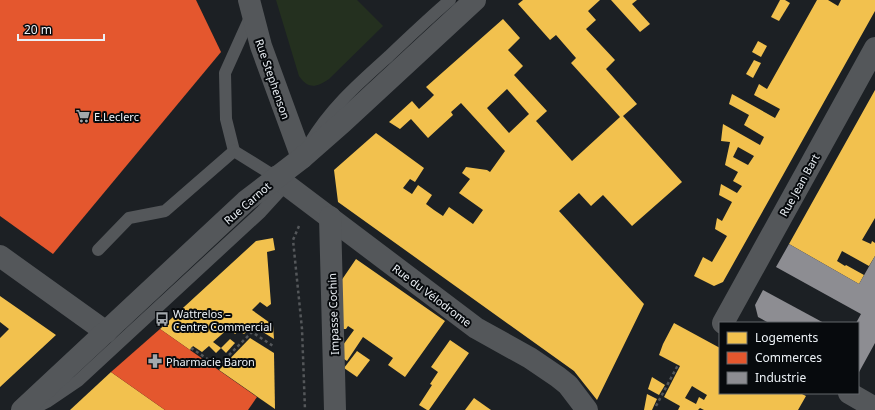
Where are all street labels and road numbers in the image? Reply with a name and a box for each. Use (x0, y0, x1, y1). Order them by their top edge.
street label: Rue Stephenson (252, 37, 294, 121)
street label: Rue Jean Bart (776, 151, 822, 219)
street label: Rue Carnot (220, 178, 274, 228)
street label: Rue du Vélodrome (389, 260, 475, 330)
street label: Impasse Cochin (324, 273, 342, 355)

